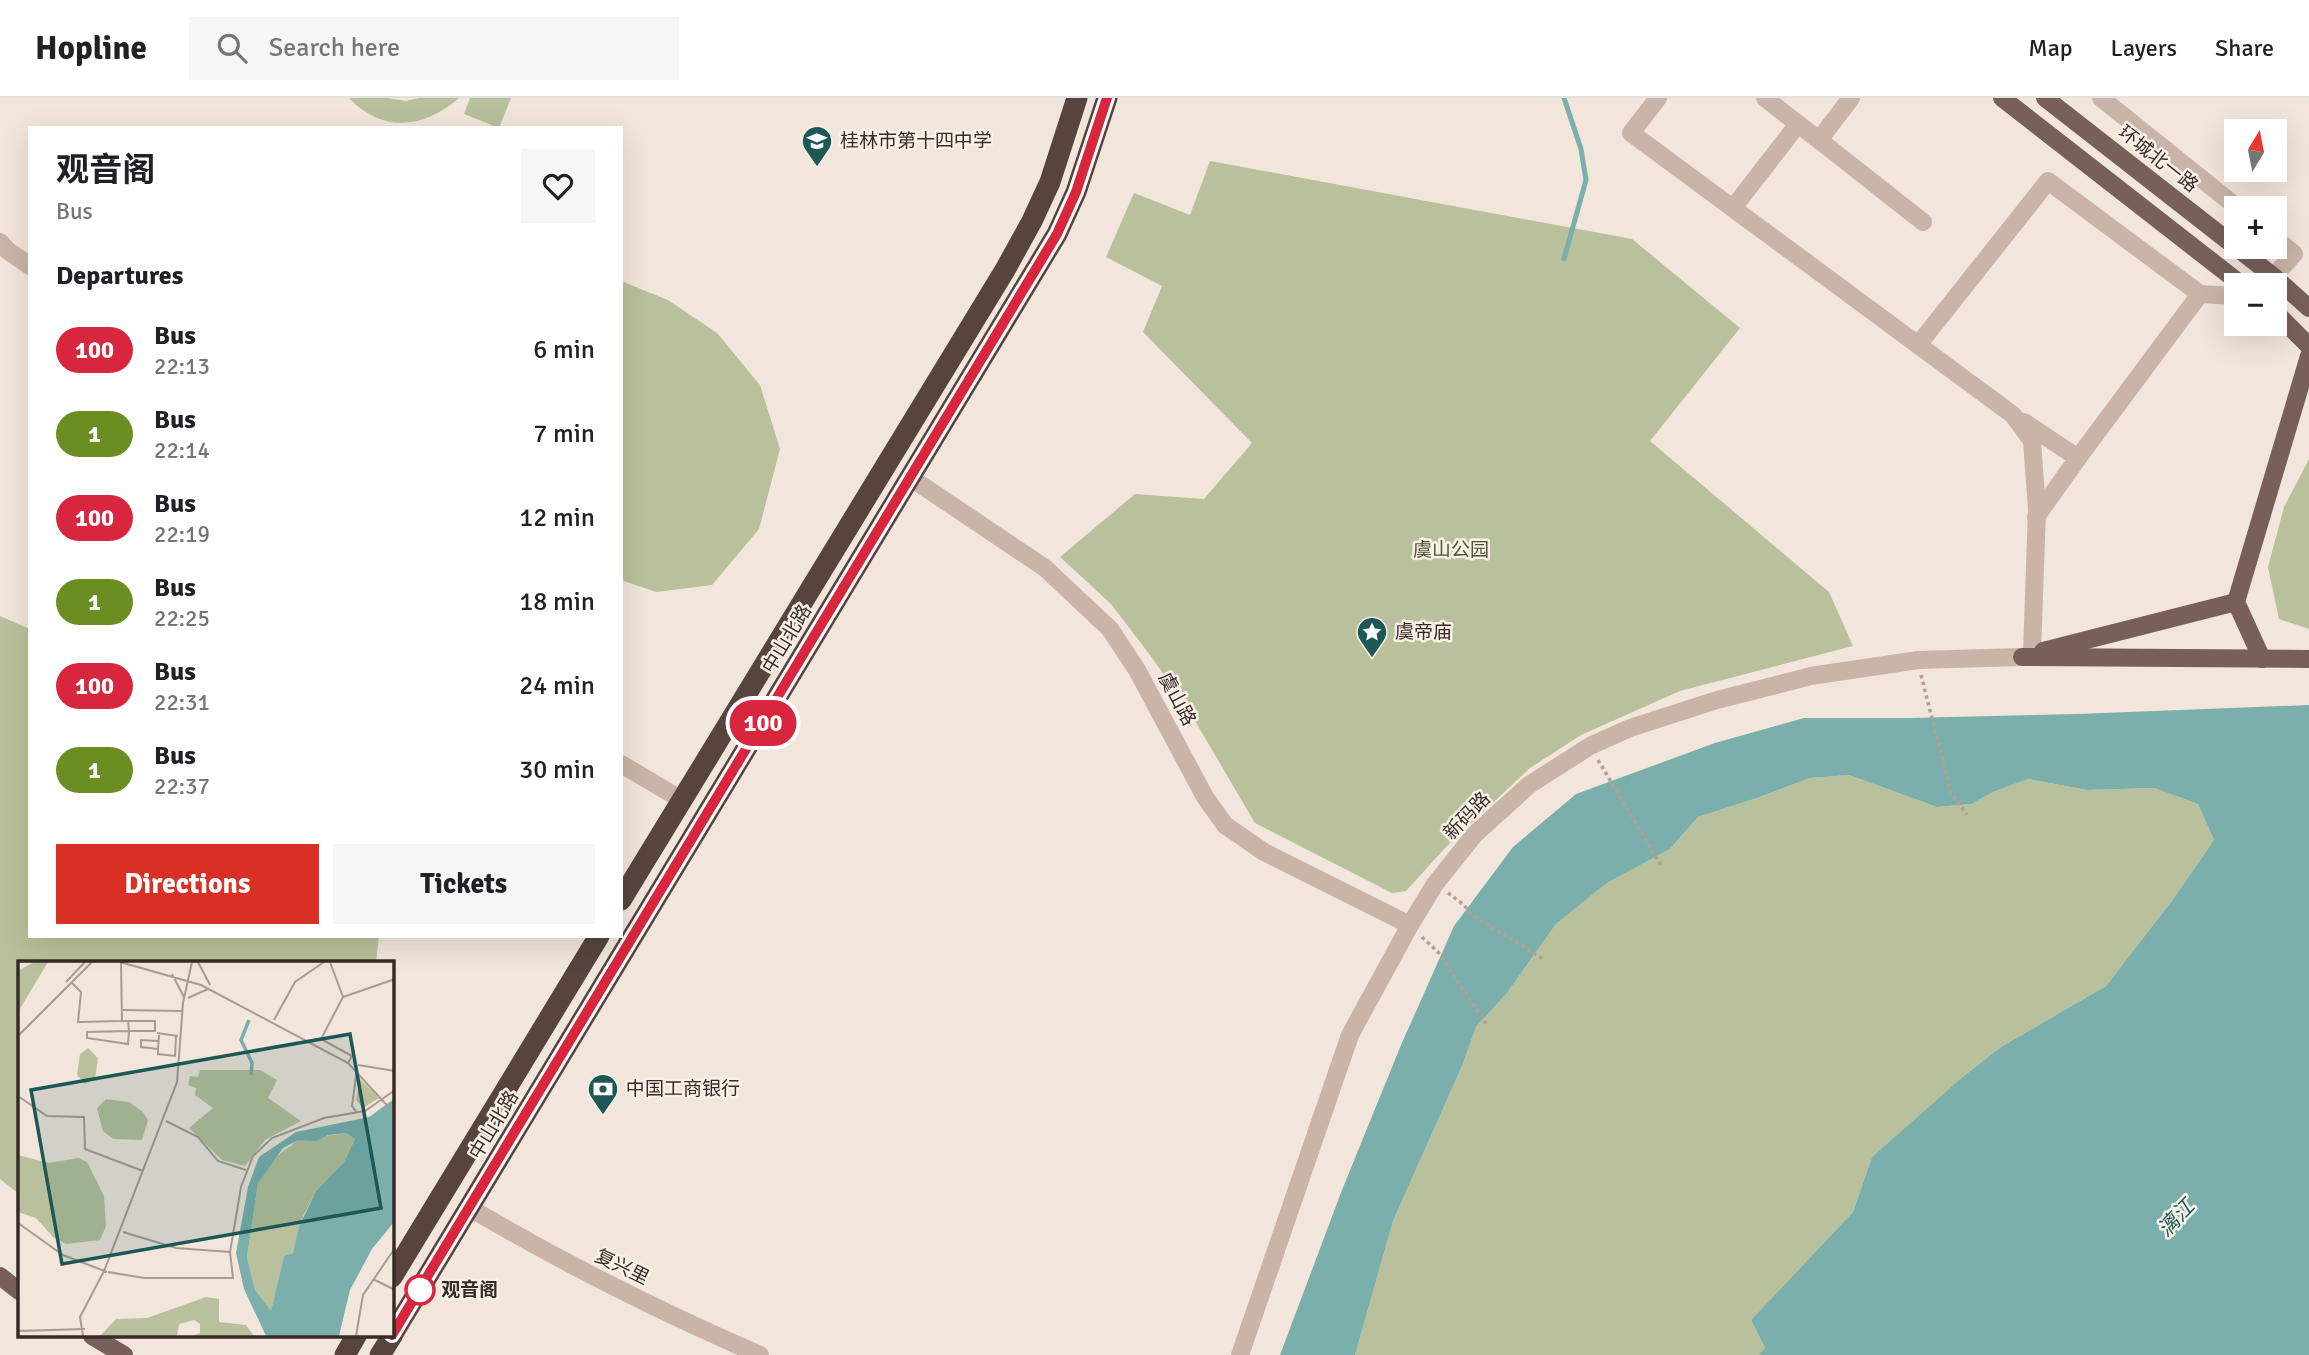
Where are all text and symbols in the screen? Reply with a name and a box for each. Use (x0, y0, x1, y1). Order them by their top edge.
search box (189, 17, 679, 80)
text: Hopline (35, 28, 147, 69)
icon: search (213, 29, 251, 67)
text: Search here (269, 32, 400, 64)
text: Map (2028, 33, 2073, 63)
text: Layers (2111, 33, 2177, 63)
text: Share (2215, 33, 2274, 63)
north arrow (2224, 119, 2287, 182)
map controls (2224, 119, 2287, 336)
street label: 环城北一路 (2113, 120, 2203, 198)
school or university icon: 桂林市第十四中学 (800, 124, 834, 168)
place label: 桂林市第十四中学 (840, 129, 992, 153)
button: heart (521, 149, 595, 223)
text: 观音阁 (56, 150, 155, 191)
button: + (2224, 196, 2287, 259)
text: Bus (56, 197, 93, 226)
text: Departures (56, 260, 183, 292)
button: − (2224, 273, 2287, 336)
text: Bus (154, 320, 196, 352)
text: 6 min (533, 334, 595, 366)
text: 100 (75, 335, 114, 365)
text: 22:13 (154, 352, 210, 381)
text: Bus (154, 404, 196, 436)
text: 7 min (533, 418, 595, 450)
text: 1 (88, 419, 101, 449)
text: 22:14 (154, 436, 210, 465)
text: Bus (154, 488, 196, 520)
text: 12 min (519, 502, 595, 534)
text: 100 (75, 503, 114, 533)
text: 22:19 (154, 520, 210, 549)
park label: 虞山公园 (1413, 538, 1489, 562)
text: Bus (154, 572, 196, 604)
text: 18 min (519, 586, 595, 618)
text: 1 (88, 587, 101, 617)
street label: 中山北路 (757, 600, 817, 678)
text: 22:25 (154, 604, 210, 633)
place icon: 虞帝庙 (1355, 615, 1389, 659)
place label: 虞帝庙 (1395, 620, 1452, 644)
text: Bus (154, 656, 196, 688)
street label: 虞山路 (1153, 668, 1201, 730)
text: 24 min (519, 670, 595, 702)
text: 100 (75, 671, 114, 701)
text: 22:31 (154, 688, 210, 717)
line badge: 100 (723, 700, 803, 746)
text: 100 (744, 708, 782, 738)
text: Bus (154, 740, 196, 772)
text: 30 min (519, 754, 595, 786)
text: 1 (88, 755, 101, 785)
text: 22:37 (154, 772, 210, 801)
street label: 新码路 (1439, 787, 1495, 845)
button: Directions (56, 844, 319, 924)
button: Tickets (333, 844, 595, 924)
inset map (18, 961, 394, 1338)
bank icon: 中国工商银行 (586, 1072, 620, 1116)
place label: 中国工商银行 (626, 1077, 740, 1101)
street label: 中山北路 (464, 1086, 524, 1164)
water label: 漓江 (2152, 1192, 2201, 1242)
street label: 复兴里 (591, 1244, 653, 1290)
marker: 观音阁 (405, 1275, 435, 1305)
place label: 观音阁 (441, 1278, 498, 1302)

